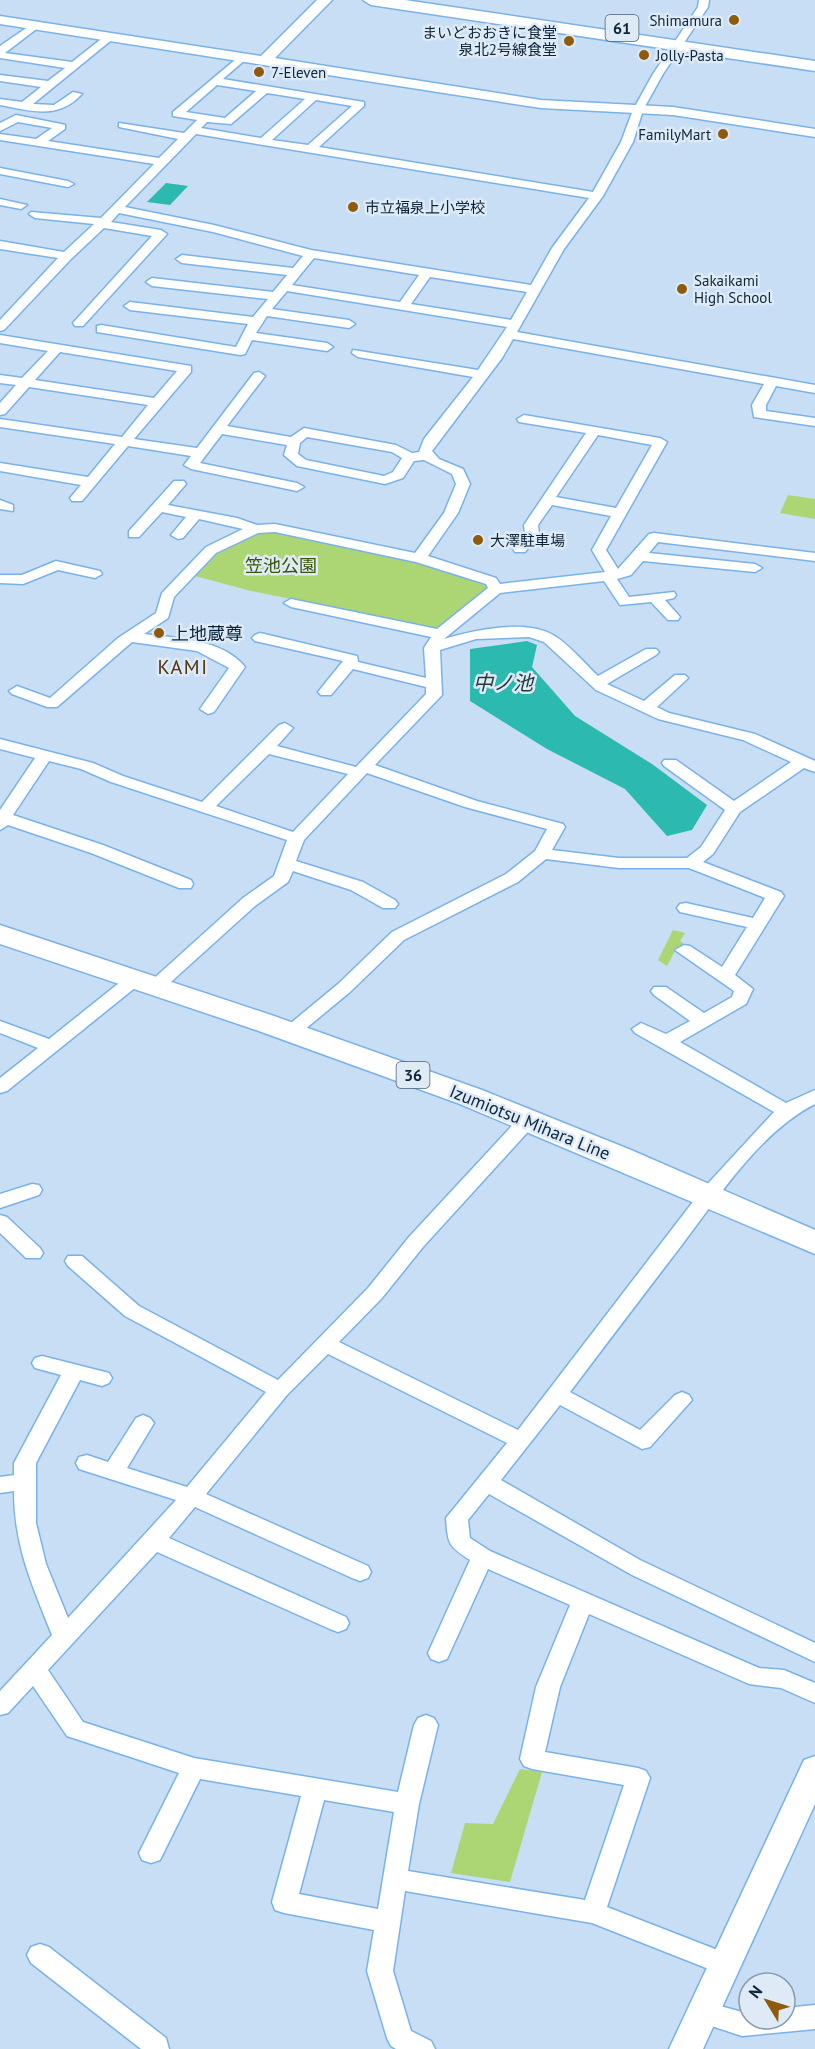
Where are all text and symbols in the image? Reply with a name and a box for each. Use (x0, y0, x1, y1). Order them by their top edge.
place label: Shimamura (649, 11, 722, 30)
marker: Shimamura (727, 13, 741, 27)
road number: 61 (606, 15, 638, 41)
place label: まいどおおきに食堂 泉北2号線食堂 (422, 23, 557, 59)
marker: まいどおおきに食堂 泉北2号線食堂 (562, 34, 576, 48)
place label: Jolly-Pasta (655, 46, 724, 65)
marker: Jolly-Pasta (637, 48, 651, 62)
place label: 7-Eleven (271, 63, 326, 82)
marker: 7-Eleven (252, 65, 266, 79)
place label: FamilyMart (638, 125, 711, 144)
marker: FamilyMart (716, 127, 730, 141)
place label: 市立福泉上小学校 (365, 198, 485, 217)
marker: 市立福泉上小学校 (346, 200, 360, 214)
place label: Sakaikami High School (694, 271, 772, 307)
marker: Sakaikami High School (675, 282, 689, 296)
place label: 大澤駐車場 (490, 531, 565, 550)
marker: 大澤駐車場 (471, 533, 485, 547)
park label: 笠池公園 (245, 554, 317, 577)
place label: 上地蔵尊 (171, 622, 243, 645)
marker: 上地蔵尊 (152, 626, 166, 640)
district label: KAMI (158, 654, 208, 680)
water label: 中ノ池 (473, 670, 535, 696)
road number: 36 (396, 1062, 430, 1088)
street label: Izumiotsu Mihara Line (446, 1079, 614, 1165)
north arrow (737, 1971, 797, 2031)
text: N (744, 1981, 766, 2002)

